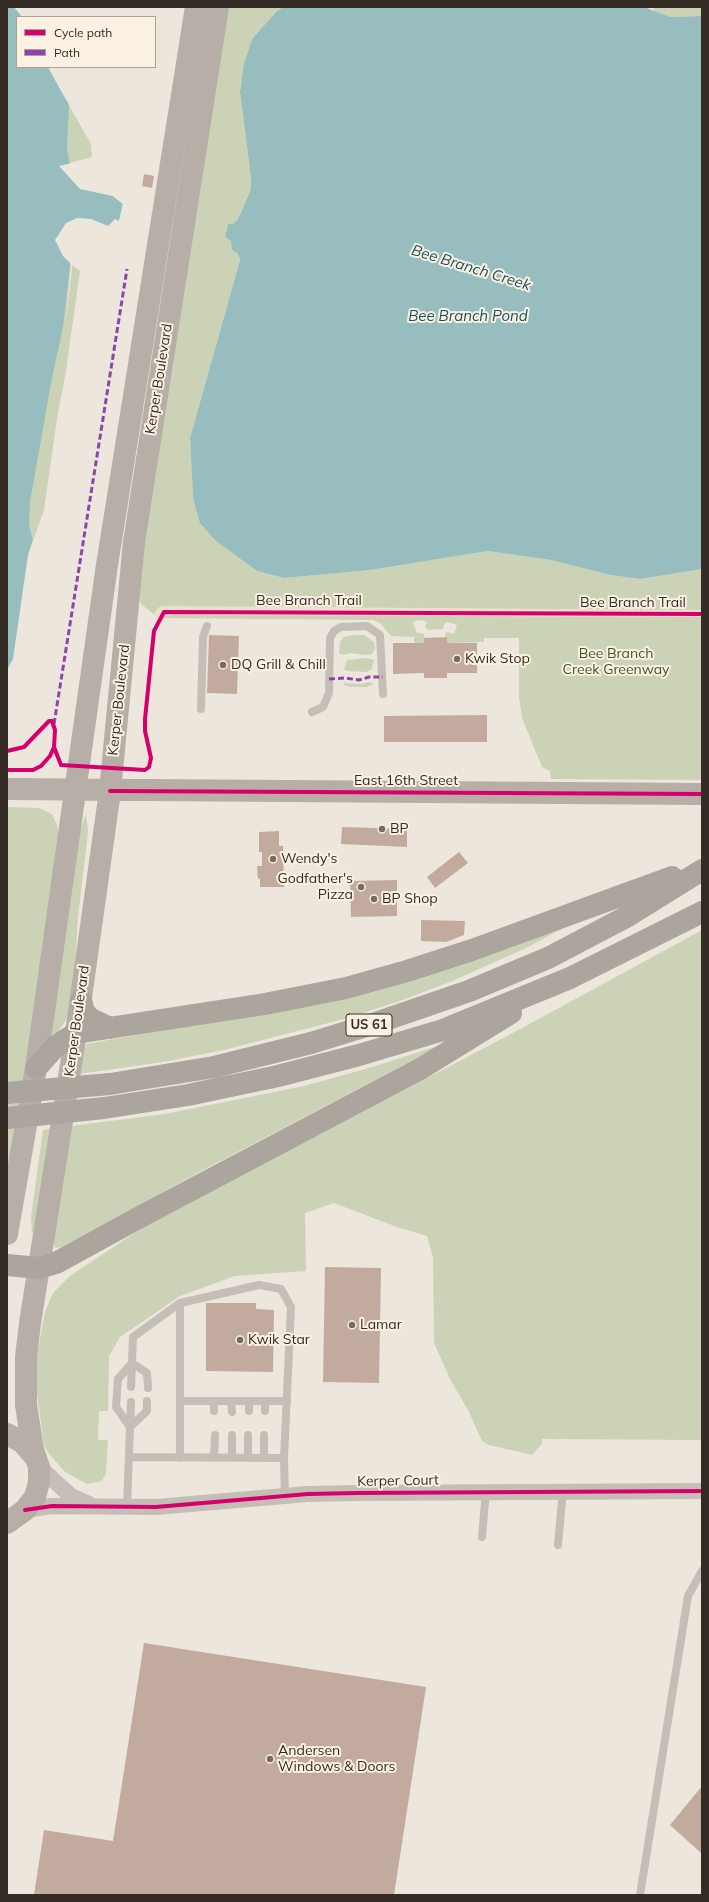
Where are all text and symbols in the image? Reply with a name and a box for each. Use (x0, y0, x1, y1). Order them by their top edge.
legend (16, 16, 156, 68)
text: Cycle path (54, 25, 112, 40)
text: Path (54, 45, 80, 60)
water label: Bee Branch Creek (409, 241, 533, 295)
water label: Bee Branch Pond (408, 307, 528, 325)
street label: Kerper Boulevard (142, 323, 176, 435)
street label: Bee Branch Trail (256, 593, 362, 609)
street label: Bee Branch Trail (580, 595, 686, 611)
street label: Kerper Boulevard (105, 644, 133, 756)
park label: Bee Branch Creek Greenway (562, 646, 670, 678)
place label: Kwik Stop (465, 651, 530, 667)
marker: Kwik Stop (452, 654, 462, 664)
place label: DQ Grill & Chill (231, 657, 326, 673)
marker: DQ Grill & Chill (218, 660, 228, 670)
street label: East 16th Street (354, 773, 458, 789)
place label: BP (390, 821, 409, 837)
marker: BP (377, 824, 387, 834)
place label: Wendy's (281, 851, 337, 867)
marker: Wendy's (268, 854, 278, 864)
place label: Godfather's Pizza (277, 871, 353, 904)
marker: Godfather's Pizza (356, 882, 366, 892)
place label: BP Shop (382, 891, 438, 907)
marker: BP Shop (369, 894, 379, 904)
street label: Kerper Boulevard (61, 965, 93, 1077)
road number: US 61 (346, 1014, 392, 1036)
place label: Lamar (360, 1317, 402, 1333)
marker: Lamar (347, 1320, 357, 1330)
place label: Kwik Star (248, 1332, 310, 1348)
marker: Kwik Star (235, 1335, 245, 1345)
street label: Kerper Court (357, 1472, 439, 1490)
place label: Andersen Windows & Doors (278, 1743, 395, 1776)
marker: Andersen Windows & Doors (265, 1754, 275, 1764)

